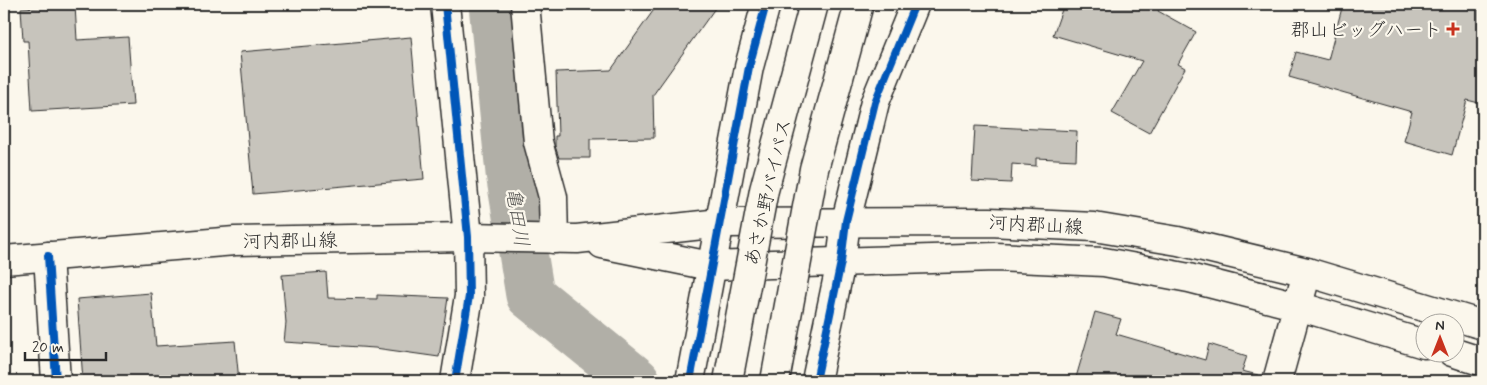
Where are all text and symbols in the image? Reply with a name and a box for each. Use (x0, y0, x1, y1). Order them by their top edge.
place label: 郡山ビッグハート (1291, 18, 1442, 43)
marker: 郡山ビッグハート (1446, 22, 1460, 36)
street label: あさか野バイパス (739, 116, 798, 268)
water label: 亀田川 (498, 185, 535, 249)
street label: 河内郡山線 (988, 211, 1084, 240)
street label: 河内郡山線 (242, 228, 338, 255)
north arrow (1414, 312, 1464, 362)
text: N (1435, 317, 1445, 335)
scale bar (25, 330, 106, 362)
text: 20 m (32, 338, 64, 358)

